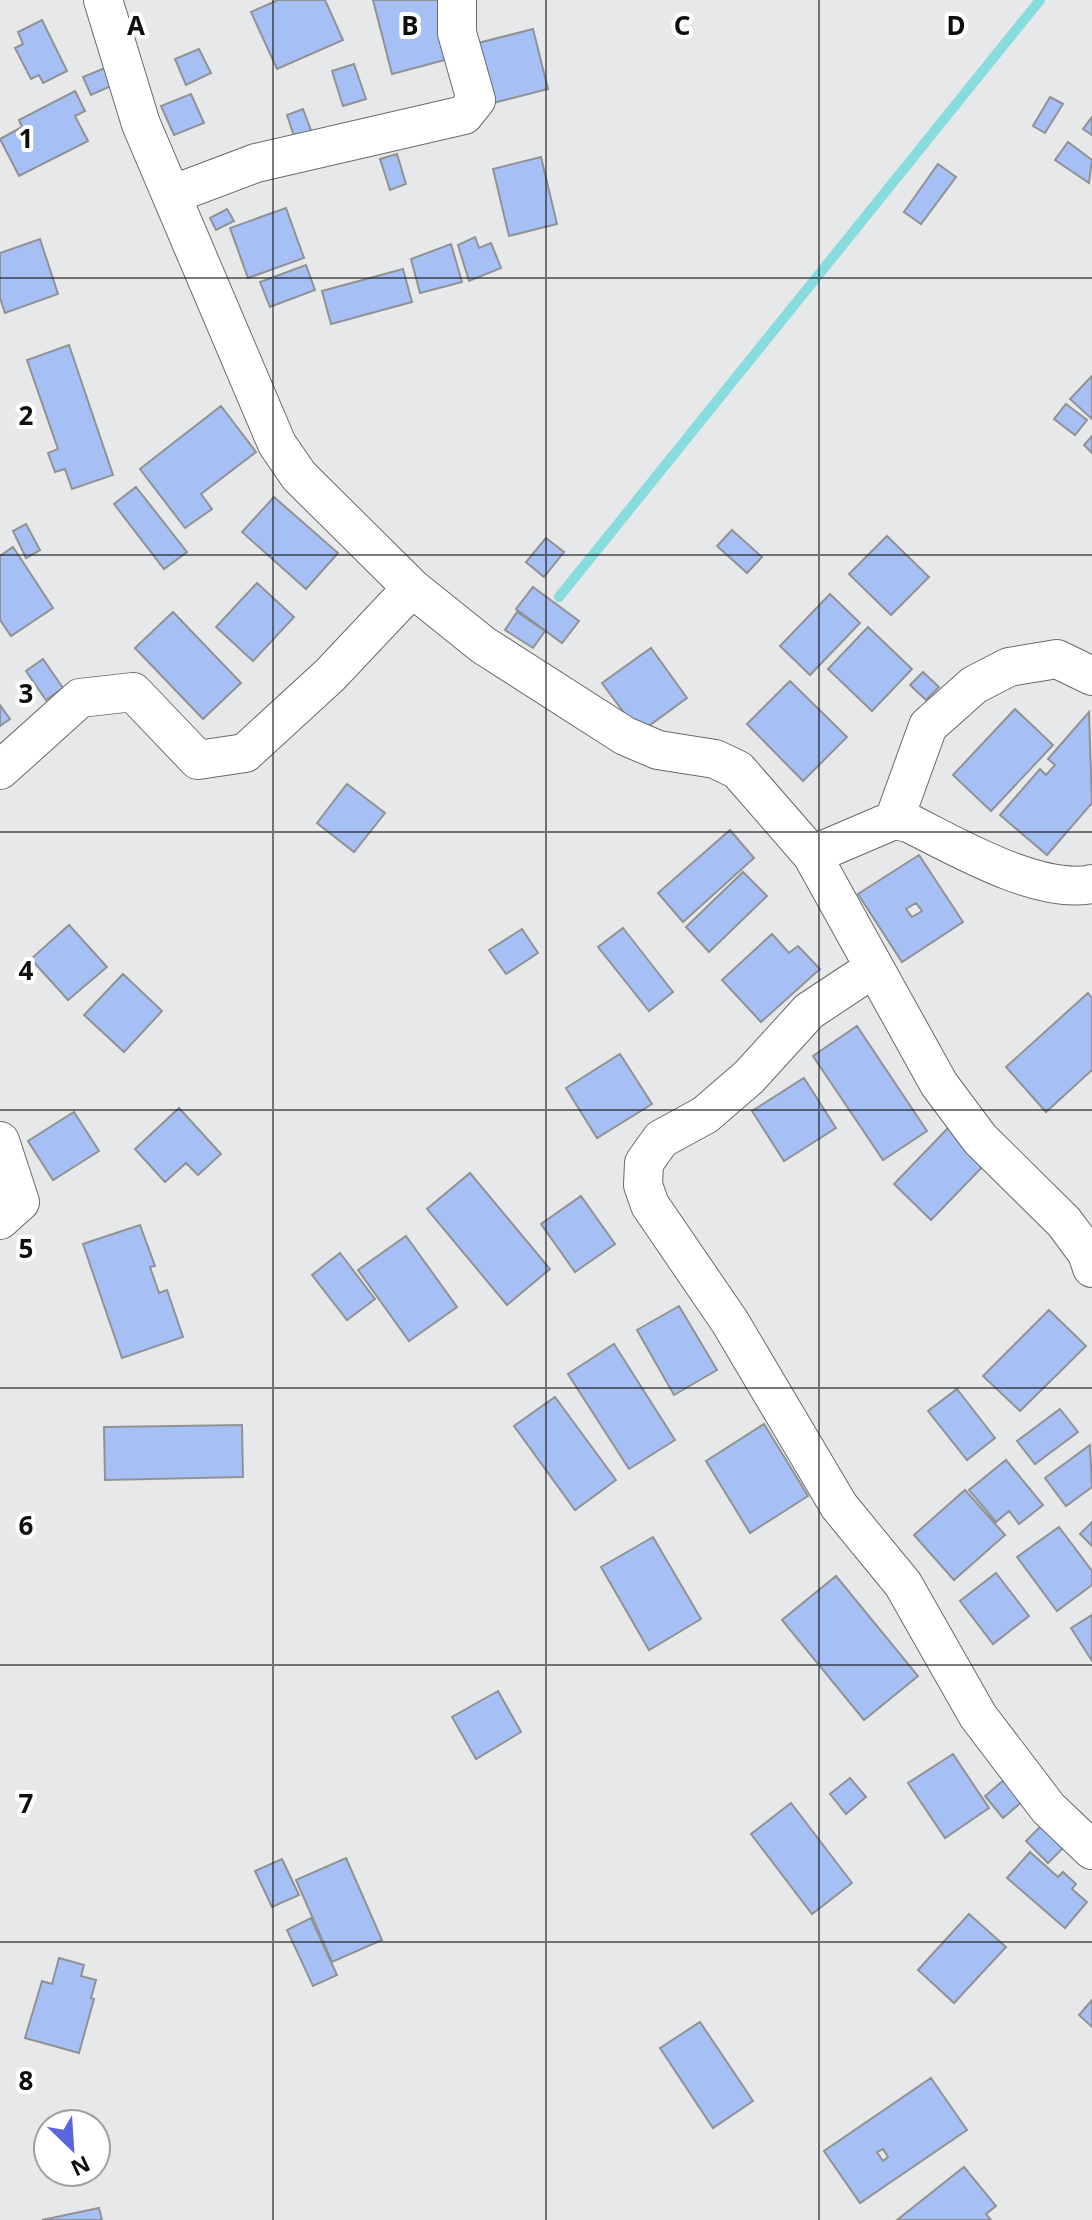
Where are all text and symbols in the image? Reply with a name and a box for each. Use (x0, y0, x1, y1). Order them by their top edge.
text: A (127, 7, 145, 43)
text: B (401, 7, 419, 43)
text: C (674, 7, 690, 43)
text: D (946, 7, 966, 43)
text: 1 (19, 120, 33, 156)
text: 2 (19, 397, 34, 433)
text: 3 (19, 675, 33, 711)
text: 4 (19, 952, 34, 988)
text: 5 (19, 1230, 33, 1266)
text: 6 (19, 1507, 34, 1543)
text: 7 (19, 1785, 34, 1821)
text: 8 (19, 2062, 33, 2098)
north arrow (32, 2108, 112, 2188)
text: N (66, 2150, 95, 2184)

